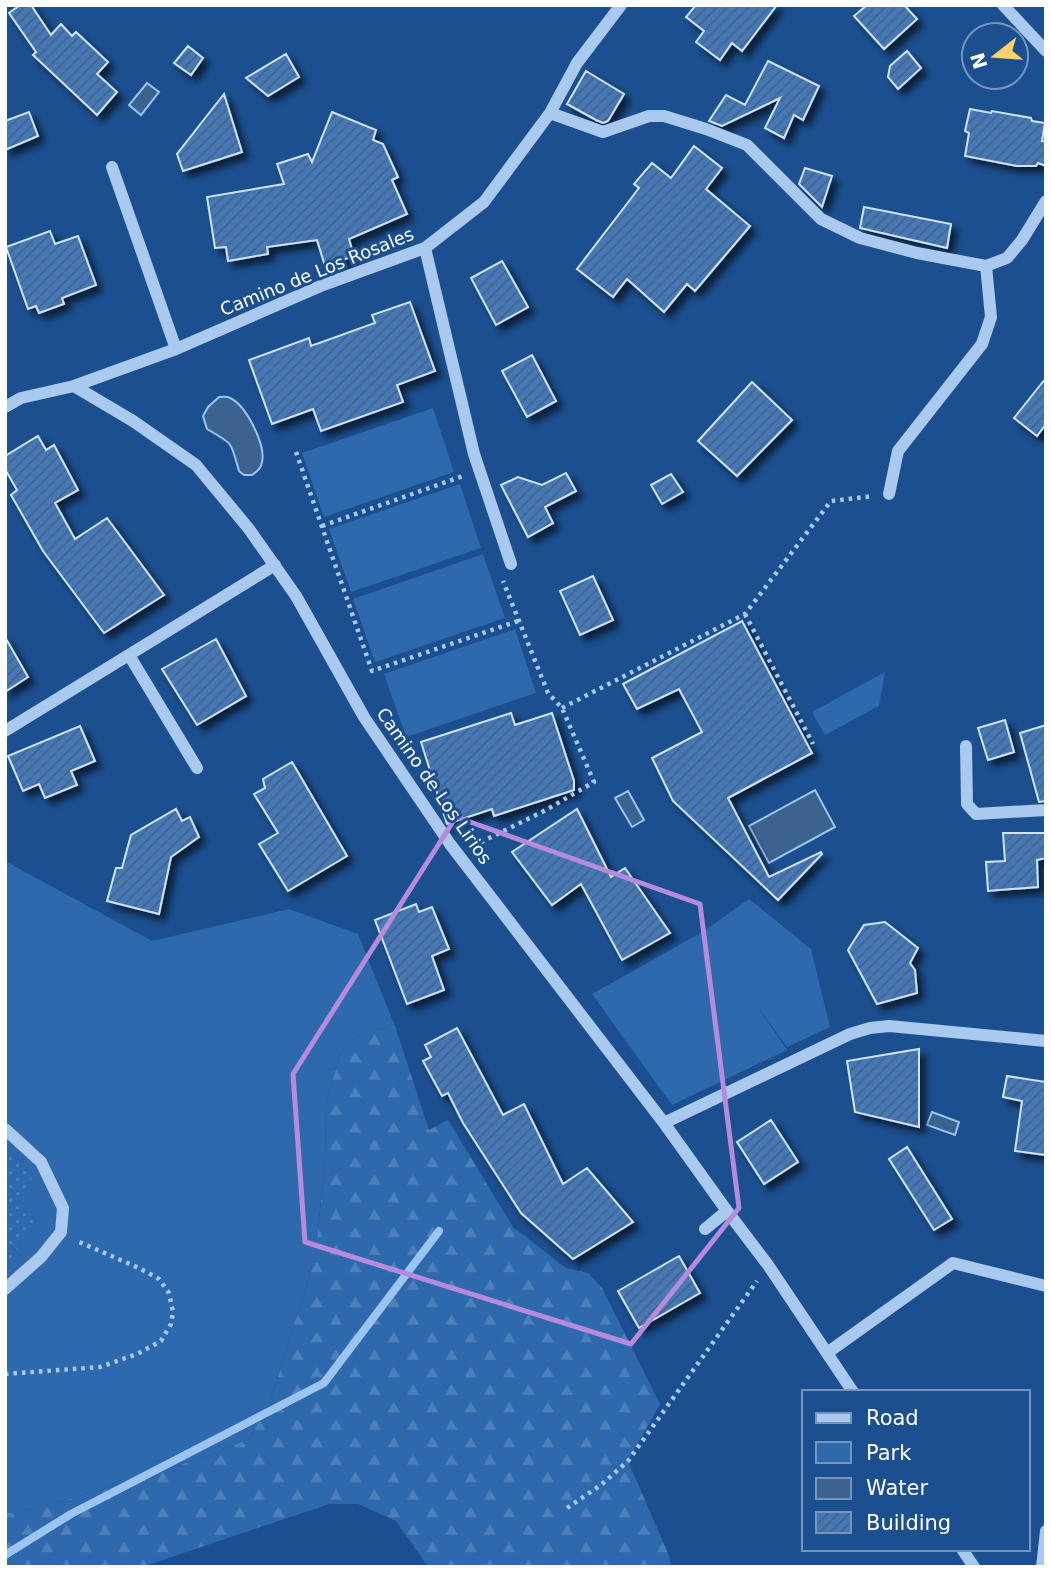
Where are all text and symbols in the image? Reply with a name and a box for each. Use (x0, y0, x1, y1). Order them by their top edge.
north arrow (960, 21, 1030, 91)
text: N (966, 50, 992, 72)
street label: Camino de Los Rosales (217, 223, 417, 320)
street label: Camino de Los Lirios (372, 703, 496, 868)
legend (802, 1390, 1030, 1551)
text: Road (866, 1406, 919, 1430)
text: Park (866, 1441, 912, 1465)
text: Water (866, 1476, 928, 1500)
text: Building (866, 1511, 951, 1535)

